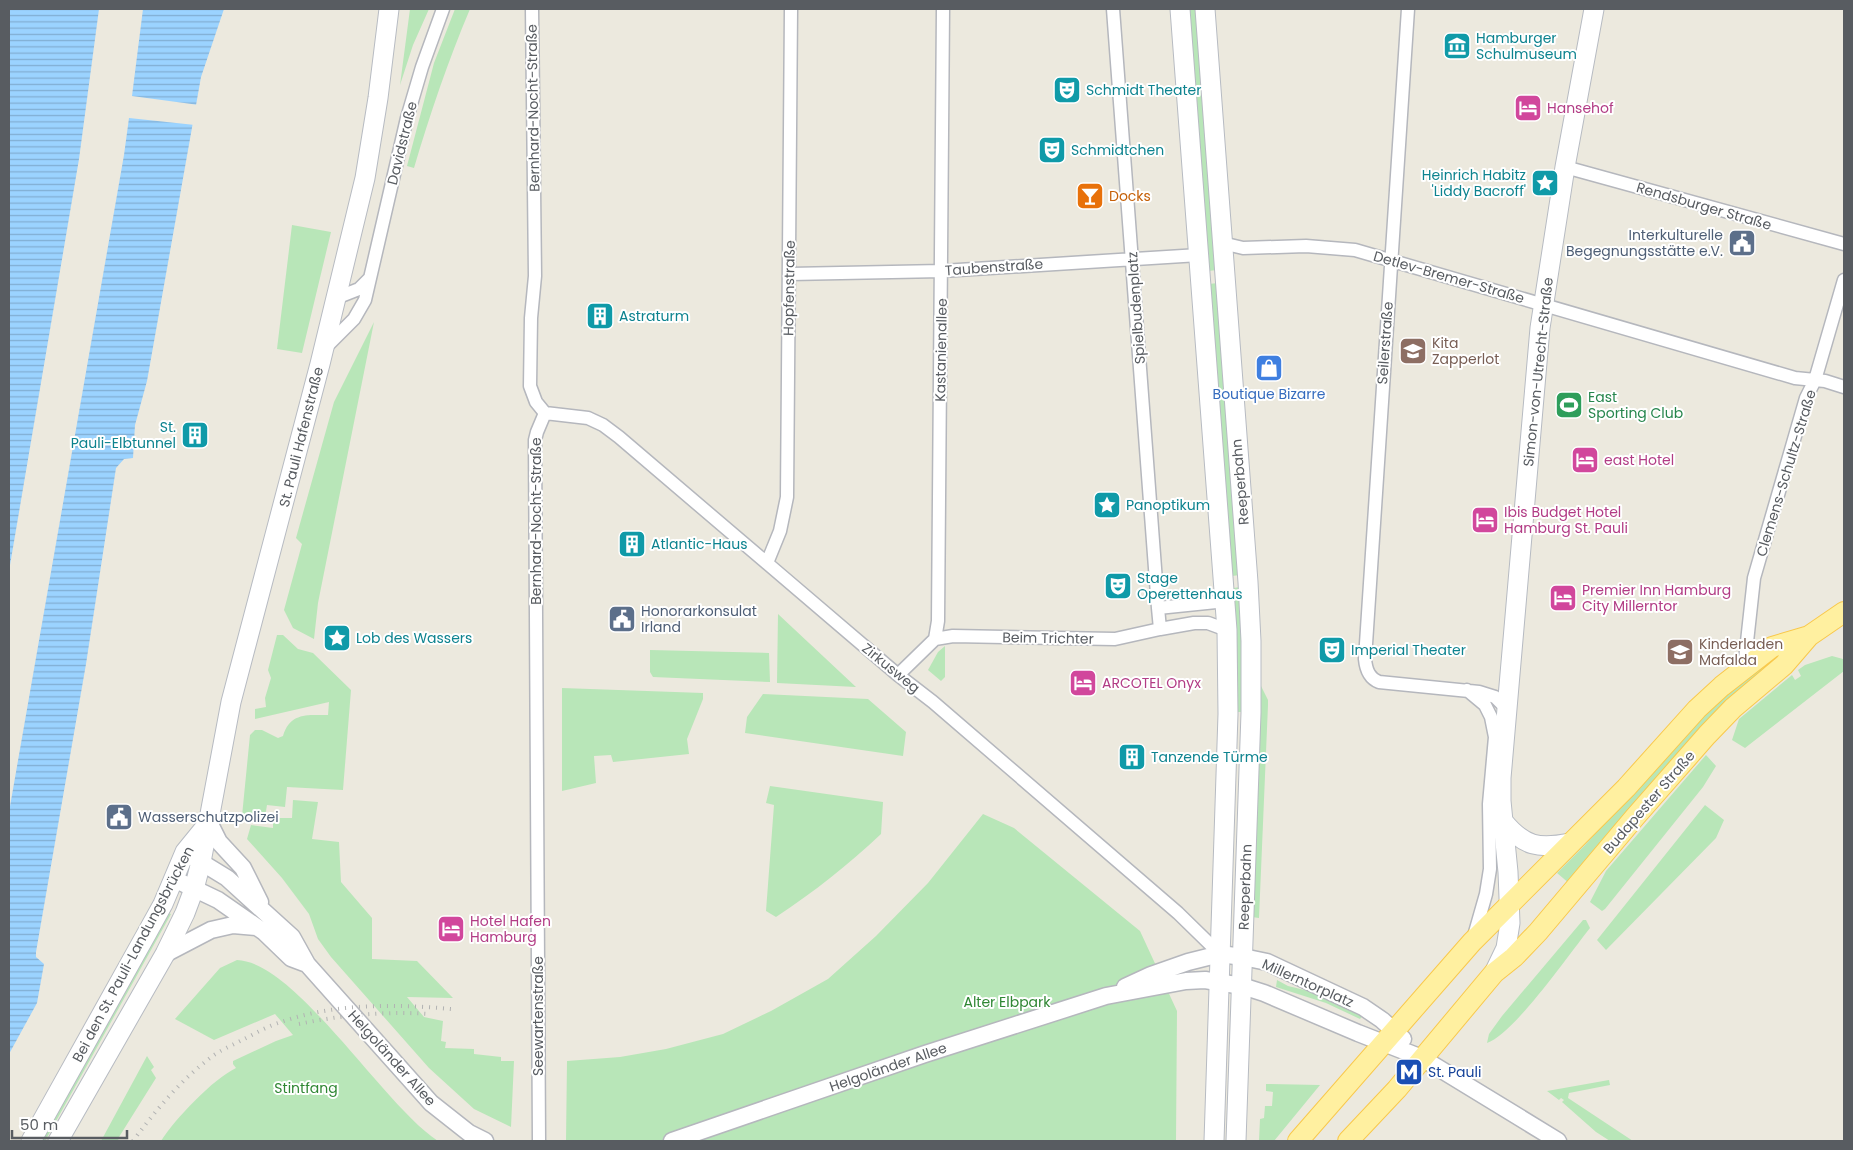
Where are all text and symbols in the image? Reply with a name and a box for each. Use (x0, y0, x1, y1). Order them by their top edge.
street label: Bernhard-Nocht-Straße (522, 24, 544, 192)
place label: Hamburger Schulmuseum (1476, 28, 1577, 64)
museum icon: Hamburger Schulmuseum (1442, 31, 1472, 61)
theatre icon: Schmidt Theater (1052, 75, 1082, 105)
place label: Schmidt Theater (1086, 80, 1202, 100)
hotel icon: Hansehof (1513, 93, 1543, 123)
place label: Hansehof (1547, 98, 1614, 118)
street label: Davidstraße (382, 99, 422, 187)
theatre icon: Schmidtchen (1037, 135, 1067, 165)
place label: Schmidtchen (1071, 140, 1164, 160)
place label: Heinrich Habitz 'Liddy Bacroff' (1422, 165, 1526, 201)
place icon: Heinrich Habitz 'Liddy Bacroff' (1530, 168, 1560, 198)
street label: Rendsburger Straße (1634, 177, 1774, 235)
bar icon: Docks (1075, 181, 1105, 211)
place label: Docks (1109, 186, 1151, 206)
place label: Interkulturelle Begegnungsstätte e.V. (1566, 225, 1723, 261)
public building icon: Interkulturelle Begegnungsstätte e.V. (1727, 228, 1757, 258)
street label: Hopfenstraße (778, 240, 800, 336)
street label: Detlev-Bremer-Straße (1371, 246, 1527, 308)
street label: Spielbudenplatz (1122, 251, 1150, 365)
street label: Taubenstraße (944, 254, 1044, 280)
street label: Simon-von-Utrecht-Straße (1518, 276, 1558, 468)
street label: Kastanienallee (930, 298, 952, 402)
building icon: Astraturm (585, 301, 615, 331)
street label: Seilerstraße (1372, 301, 1398, 385)
place label: Astraturm (619, 306, 689, 326)
place label: Kita Zapperlot (1432, 333, 1499, 369)
school or university icon: Kita Zapperlot (1398, 336, 1428, 366)
shop icon: Boutique Bizarre (1254, 353, 1284, 383)
street label: St. Pauli Hafenstraße (274, 364, 328, 509)
place label: Boutique Bizarre (1213, 384, 1326, 404)
place label: East Sporting Club (1588, 387, 1683, 423)
street label: Clemens-Schultz-Straße (1751, 387, 1821, 559)
sports icon: East Sporting Club (1554, 390, 1584, 420)
place label: St. Pauli-Elbtunnel (71, 417, 176, 453)
building icon: St. Pauli-Elbtunnel (180, 420, 210, 450)
street label: Bernhard-Nocht-Straße (526, 437, 546, 605)
street label: Reeperbahn (1226, 438, 1254, 526)
hotel icon: east Hotel (1570, 445, 1600, 475)
place label: east Hotel (1604, 450, 1674, 470)
place icon: Panoptikum (1092, 490, 1122, 520)
place label: Panoptikum (1126, 495, 1210, 515)
place label: Ibis Budget Hotel Hamburg St. Pauli (1504, 502, 1628, 538)
hotel icon: Ibis Budget Hotel Hamburg St. Pauli (1470, 505, 1500, 535)
building icon: Atlantic-Haus (617, 529, 647, 559)
place label: Atlantic-Haus (651, 534, 748, 554)
place label: Stage Operettenhaus (1137, 568, 1243, 604)
theatre icon: Stage Operettenhaus (1103, 571, 1133, 601)
place label: Premier Inn Hamburg City Millerntor (1582, 580, 1731, 616)
hotel icon: Premier Inn Hamburg City Millerntor (1548, 583, 1578, 613)
place label: Honorarkonsulat Irland (641, 601, 757, 637)
public building icon: Honorarkonsulat Irland (607, 604, 637, 634)
place icon: Lob des Wassers (322, 623, 352, 653)
street label: Beim Trichter (1002, 627, 1094, 649)
place label: Lob des Wassers (356, 628, 472, 648)
place label: Kinderladen Mafalda (1699, 634, 1783, 670)
theatre icon: Imperial Theater (1317, 635, 1347, 665)
school or university icon: Kinderladen Mafalda (1665, 637, 1695, 667)
street label: Zirkusweg (858, 638, 924, 698)
place label: Imperial Theater (1351, 640, 1466, 660)
hotel icon: ARCOTEL Onyx (1068, 668, 1098, 698)
place label: ARCOTEL Onyx (1102, 673, 1201, 693)
building icon: Tanzende Türme (1117, 742, 1147, 772)
street label: Budapester Straße (1599, 746, 1700, 858)
place label: Tanzende Türme (1151, 747, 1268, 767)
public building icon: Wasserschutzpolizei (104, 802, 134, 832)
place label: Wasserschutzpolizei (138, 807, 279, 827)
street label: Bei den St. Pauli-Landungsbrücken (67, 842, 199, 1066)
street label: Reeperbahn (1234, 844, 1256, 930)
place label: Hotel Hafen Hamburg (470, 911, 551, 947)
hotel icon: Hotel Hafen Hamburg (436, 914, 466, 944)
street label: Millerntorplatz (1259, 954, 1357, 1012)
street label: Seewartenstraße (528, 956, 548, 1076)
park label: Alter Elbpark (963, 992, 1051, 1012)
street label: Helgoländer Allee (343, 1006, 441, 1111)
street label: Helgoländer Allee (827, 1037, 950, 1096)
metro station icon: St. Pauli (1394, 1057, 1424, 1087)
place label: St. Pauli (1428, 1062, 1481, 1082)
park label: Stintfang (274, 1078, 338, 1098)
scale bar (12, 1108, 128, 1140)
text: 50 m (20, 1114, 58, 1135)

